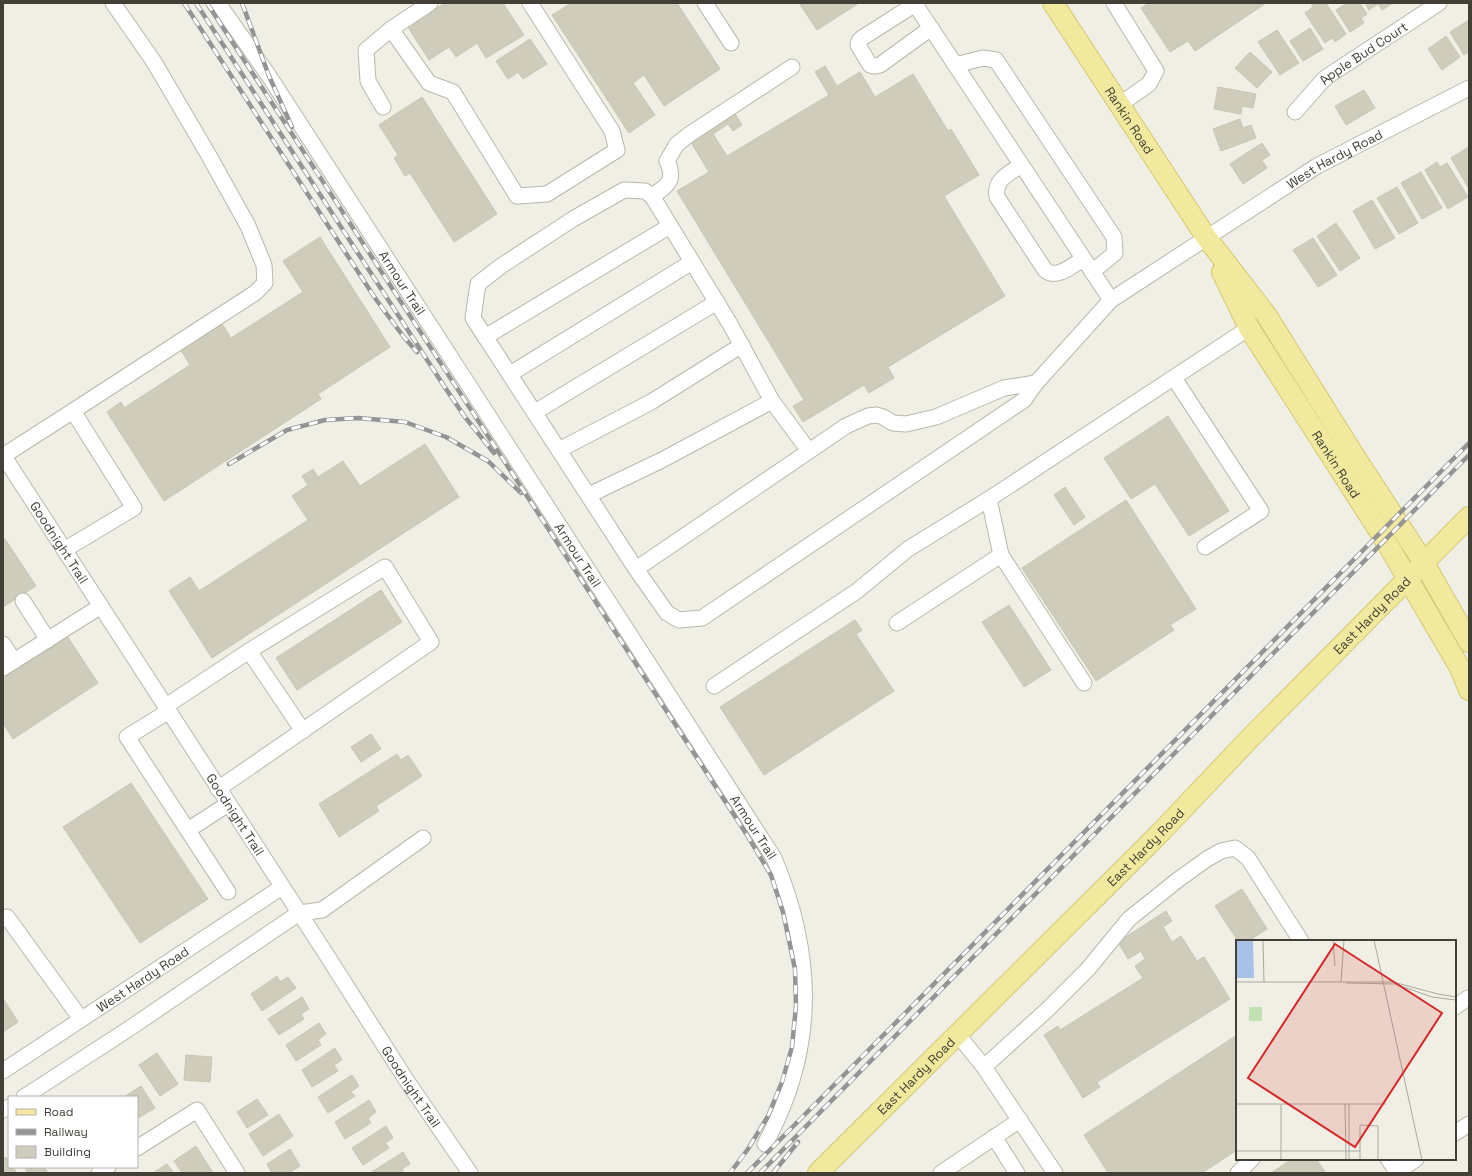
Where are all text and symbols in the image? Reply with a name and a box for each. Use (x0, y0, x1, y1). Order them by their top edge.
street label: Apple Bud Court (1315, 18, 1411, 88)
street label: Rankin Road (1101, 83, 1158, 157)
street label: West Hardy Road (1283, 125, 1385, 192)
street label: Armour Trail (375, 247, 429, 318)
street label: Rankin Road (1308, 427, 1364, 501)
street label: Goodnight Trail (27, 498, 92, 587)
street label: Armour Trail (551, 519, 605, 590)
street label: East Hardy Road (1329, 573, 1414, 658)
street label: Goodnight Trail (203, 770, 268, 859)
street label: Armour Trail (727, 792, 781, 862)
street label: East Hardy Road (1103, 804, 1188, 890)
inset map (1236, 940, 1456, 1160)
street label: West Hardy Road (93, 942, 192, 1016)
street label: East Hardy Road (873, 1033, 958, 1118)
street label: Goodnight Trail (378, 1042, 445, 1131)
legend (8, 1096, 138, 1168)
text: Road (44, 1104, 73, 1120)
text: Railway (44, 1124, 88, 1140)
text: Building (44, 1144, 91, 1160)

